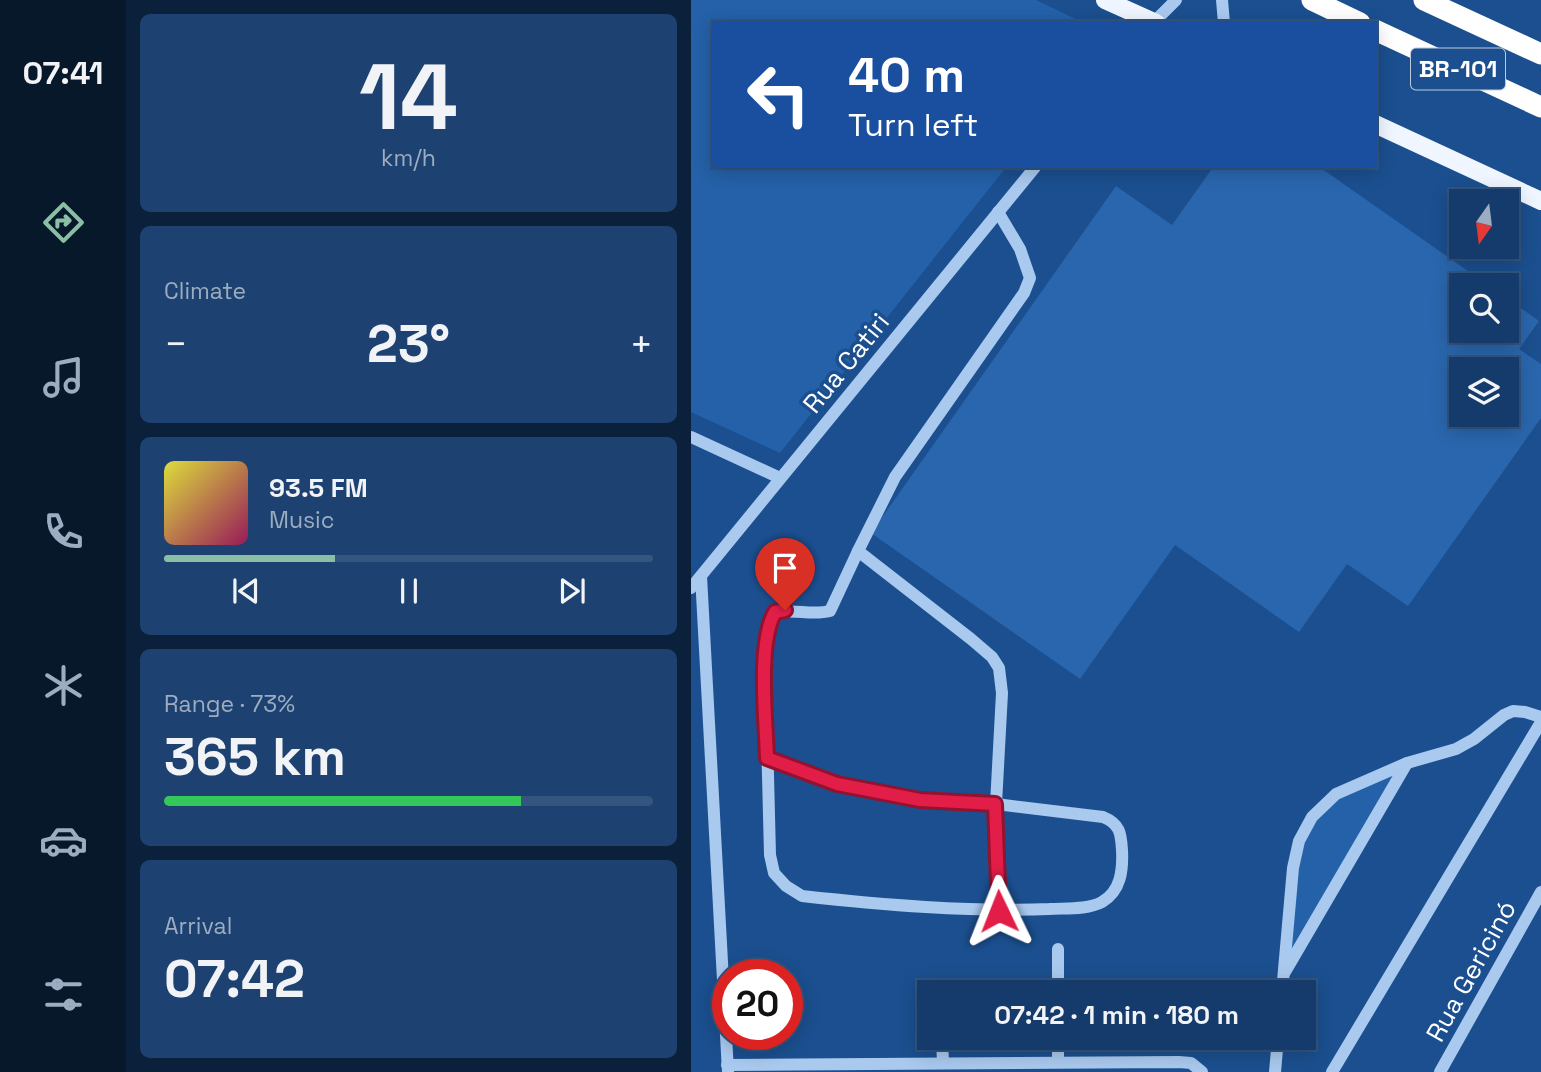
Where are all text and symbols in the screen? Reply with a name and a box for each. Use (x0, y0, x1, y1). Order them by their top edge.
text: 14 (359, 39, 458, 156)
text: 40 m (848, 44, 965, 106)
road number: BR-101 (1411, 48, 1505, 90)
icon: left (733, 49, 824, 140)
text: 07:41 (23, 53, 103, 93)
text: Turn left (848, 105, 978, 145)
text: km/h (381, 143, 436, 173)
north arrow (1449, 189, 1519, 259)
map controls (1449, 189, 1519, 427)
icon: directions (39, 198, 88, 247)
button: search (1449, 273, 1519, 343)
text: Climate (164, 276, 246, 306)
street label: Rua Catiri (795, 306, 897, 420)
text: 23° (367, 311, 450, 377)
text: − (164, 320, 188, 368)
text: + (629, 320, 653, 368)
icon: music (39, 353, 88, 402)
button: layers (1449, 357, 1519, 427)
text: 93.5 FM (269, 471, 368, 505)
text: Music (269, 505, 334, 535)
icon: phone (39, 507, 88, 556)
pin (755, 538, 815, 610)
icon: arrive (766, 549, 804, 587)
icon: previous (227, 572, 265, 610)
icon: pause (390, 572, 428, 610)
icon: next (553, 572, 591, 610)
icon: climate (39, 661, 88, 710)
text: Range · 73% (164, 689, 295, 719)
text: 365 km (164, 724, 346, 790)
icon: car (39, 816, 88, 865)
position arrow (962, 874, 1036, 948)
street label: Rua Gericinó (1418, 894, 1524, 1048)
text: Arrival (164, 911, 232, 941)
text: 07:42 (164, 946, 305, 1012)
speed limit sign: 20 (712, 959, 803, 1050)
icon: filters (39, 970, 88, 1019)
text: 07:42 · 1 min · 180 m (994, 998, 1239, 1032)

